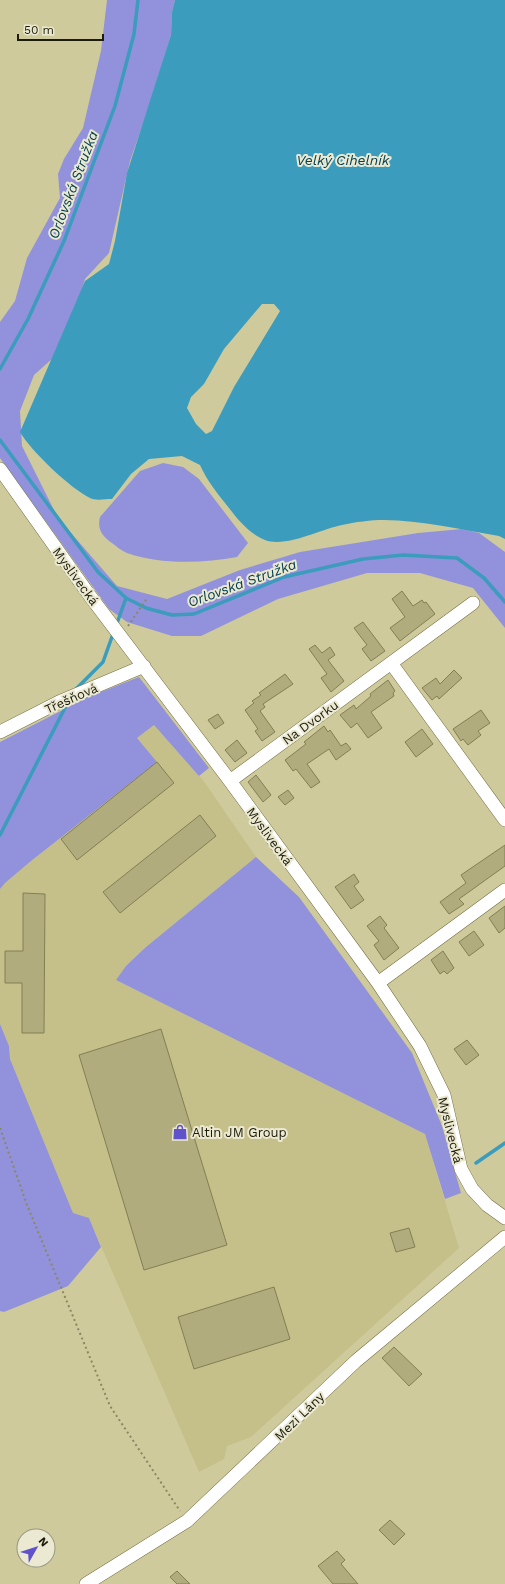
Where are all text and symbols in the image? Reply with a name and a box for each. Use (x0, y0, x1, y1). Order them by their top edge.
scale bar (18, 16, 103, 42)
text: 50 m (24, 23, 54, 37)
water label: Orlovská Stružka (45, 128, 101, 241)
water label: Velký Cihelník (297, 152, 390, 168)
street label: Myslivecká (50, 544, 102, 609)
water label: Orlovská Stružka (186, 556, 299, 610)
street label: Třešňová (42, 680, 101, 717)
street label: Na Dvorku (279, 697, 341, 748)
street label: Myslivecká (244, 804, 296, 869)
street label: Myslivecká (435, 1095, 466, 1166)
shop icon: Altin JM Group (171, 1123, 189, 1141)
place label: Altin JM Group (192, 1125, 287, 1140)
street label: Mezi Lány (271, 1389, 327, 1444)
north arrow (16, 1528, 56, 1568)
text: N (36, 1535, 51, 1549)

